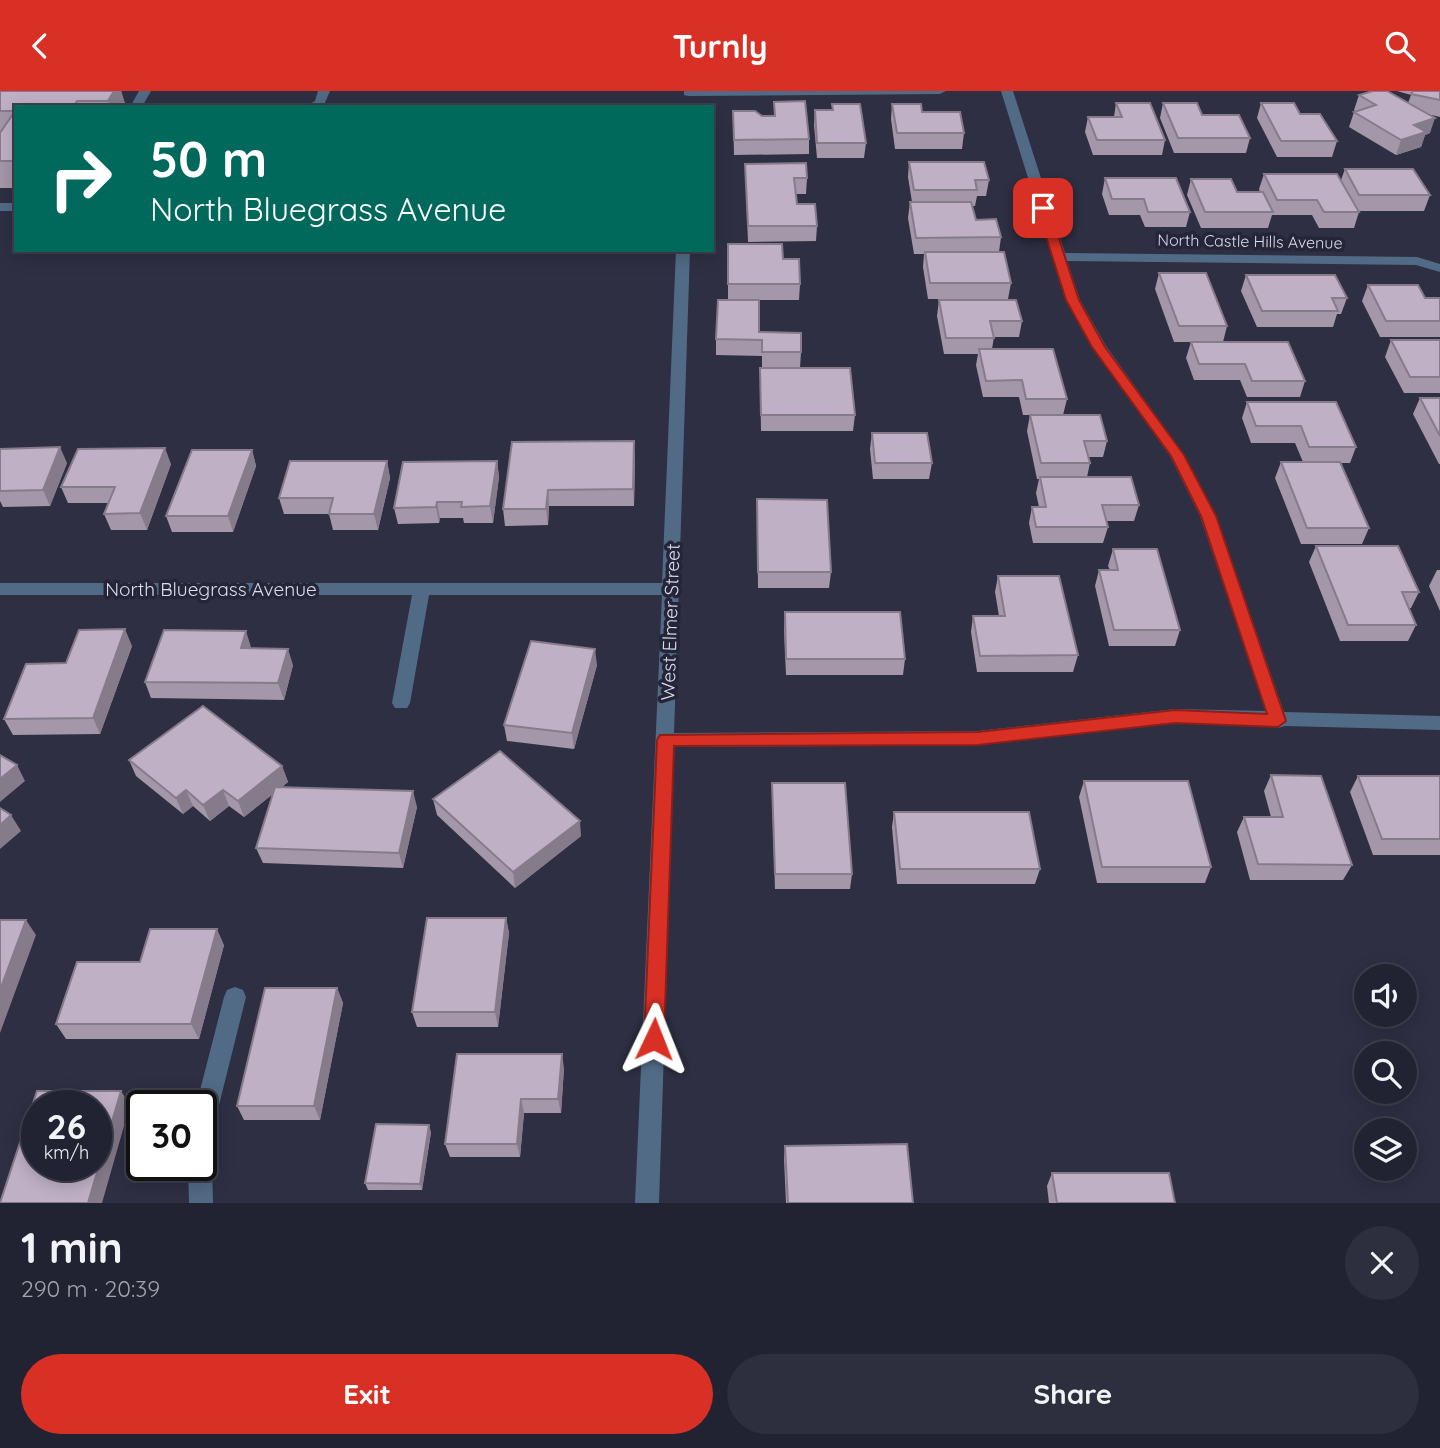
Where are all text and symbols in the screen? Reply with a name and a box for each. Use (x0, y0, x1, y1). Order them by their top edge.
text: Turnly (673, 26, 767, 66)
icon: back (21, 27, 59, 65)
icon: search (1381, 27, 1419, 65)
text: 50 m (150, 128, 267, 189)
icon: right (35, 133, 126, 224)
pin (1013, 178, 1073, 238)
text: North Bluegrass Avenue (150, 189, 506, 229)
icon: arrive (1024, 189, 1062, 227)
street label: North Castle Hills Avenue (1157, 229, 1343, 253)
street label: West Elmer Street (655, 543, 685, 701)
street label: North Bluegrass Avenue (105, 577, 317, 601)
map controls (1354, 964, 1417, 1181)
button: sound (1354, 964, 1417, 1027)
position arrow (617, 1002, 691, 1076)
button: search (1354, 1041, 1417, 1104)
speed limit sign: 30 (126, 1090, 217, 1181)
text: 26 (47, 1104, 86, 1148)
button: layers (1354, 1118, 1417, 1181)
text: km/h (44, 1141, 89, 1164)
text: 1 min (21, 1221, 123, 1274)
button: close (1345, 1226, 1419, 1300)
text: 290 m · 20:39 (21, 1274, 160, 1303)
button: Exit (21, 1354, 713, 1434)
button: Share (727, 1354, 1419, 1434)

